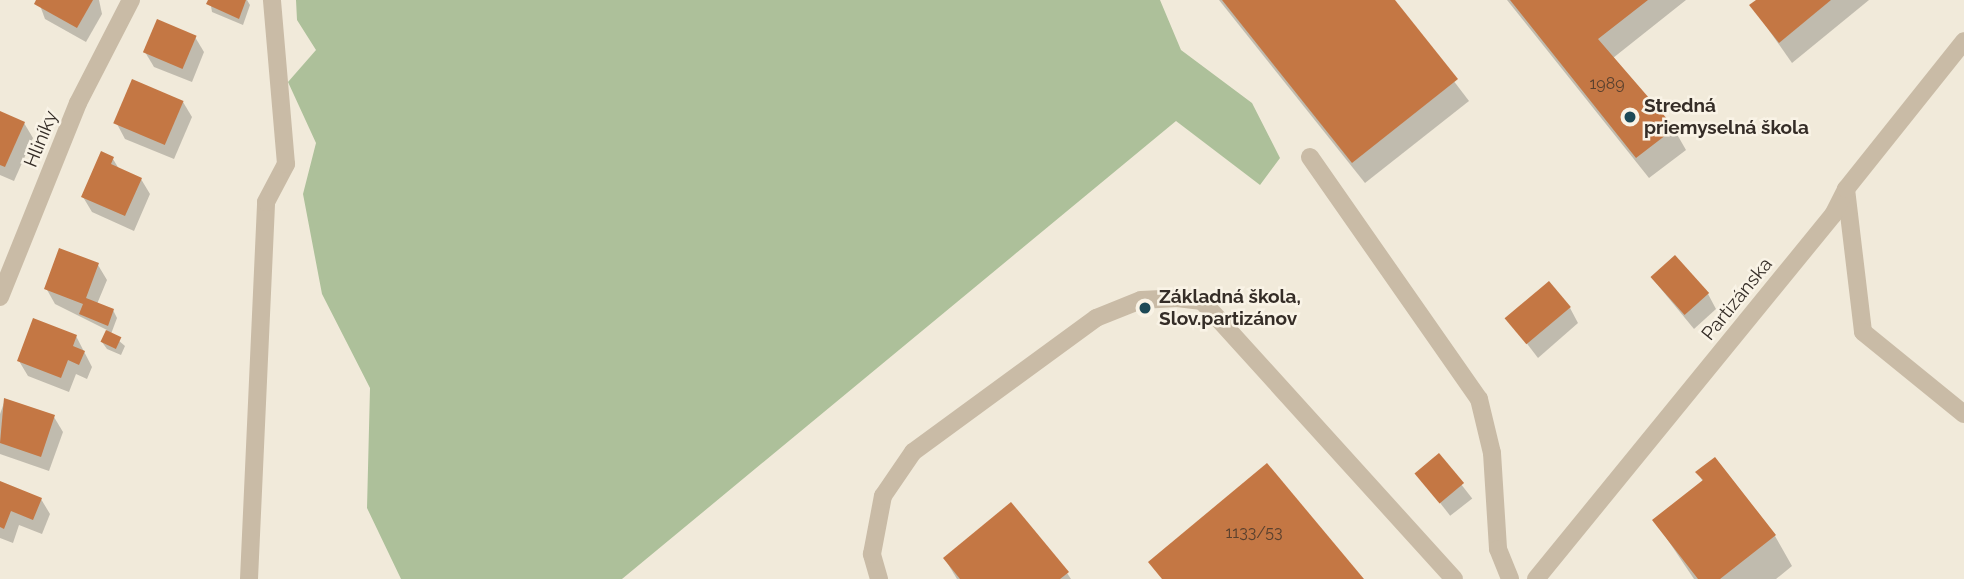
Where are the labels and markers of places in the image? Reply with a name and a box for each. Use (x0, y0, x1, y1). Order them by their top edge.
place label: Stredná priemyselná škola (1644, 95, 1809, 139)
marker: Stredná priemyselná škola (1622, 109, 1638, 125)
place label: Základná škola, Slov.partizánov (1159, 286, 1301, 330)
marker: Základná škola, Slov.partizánov (1137, 300, 1153, 316)

